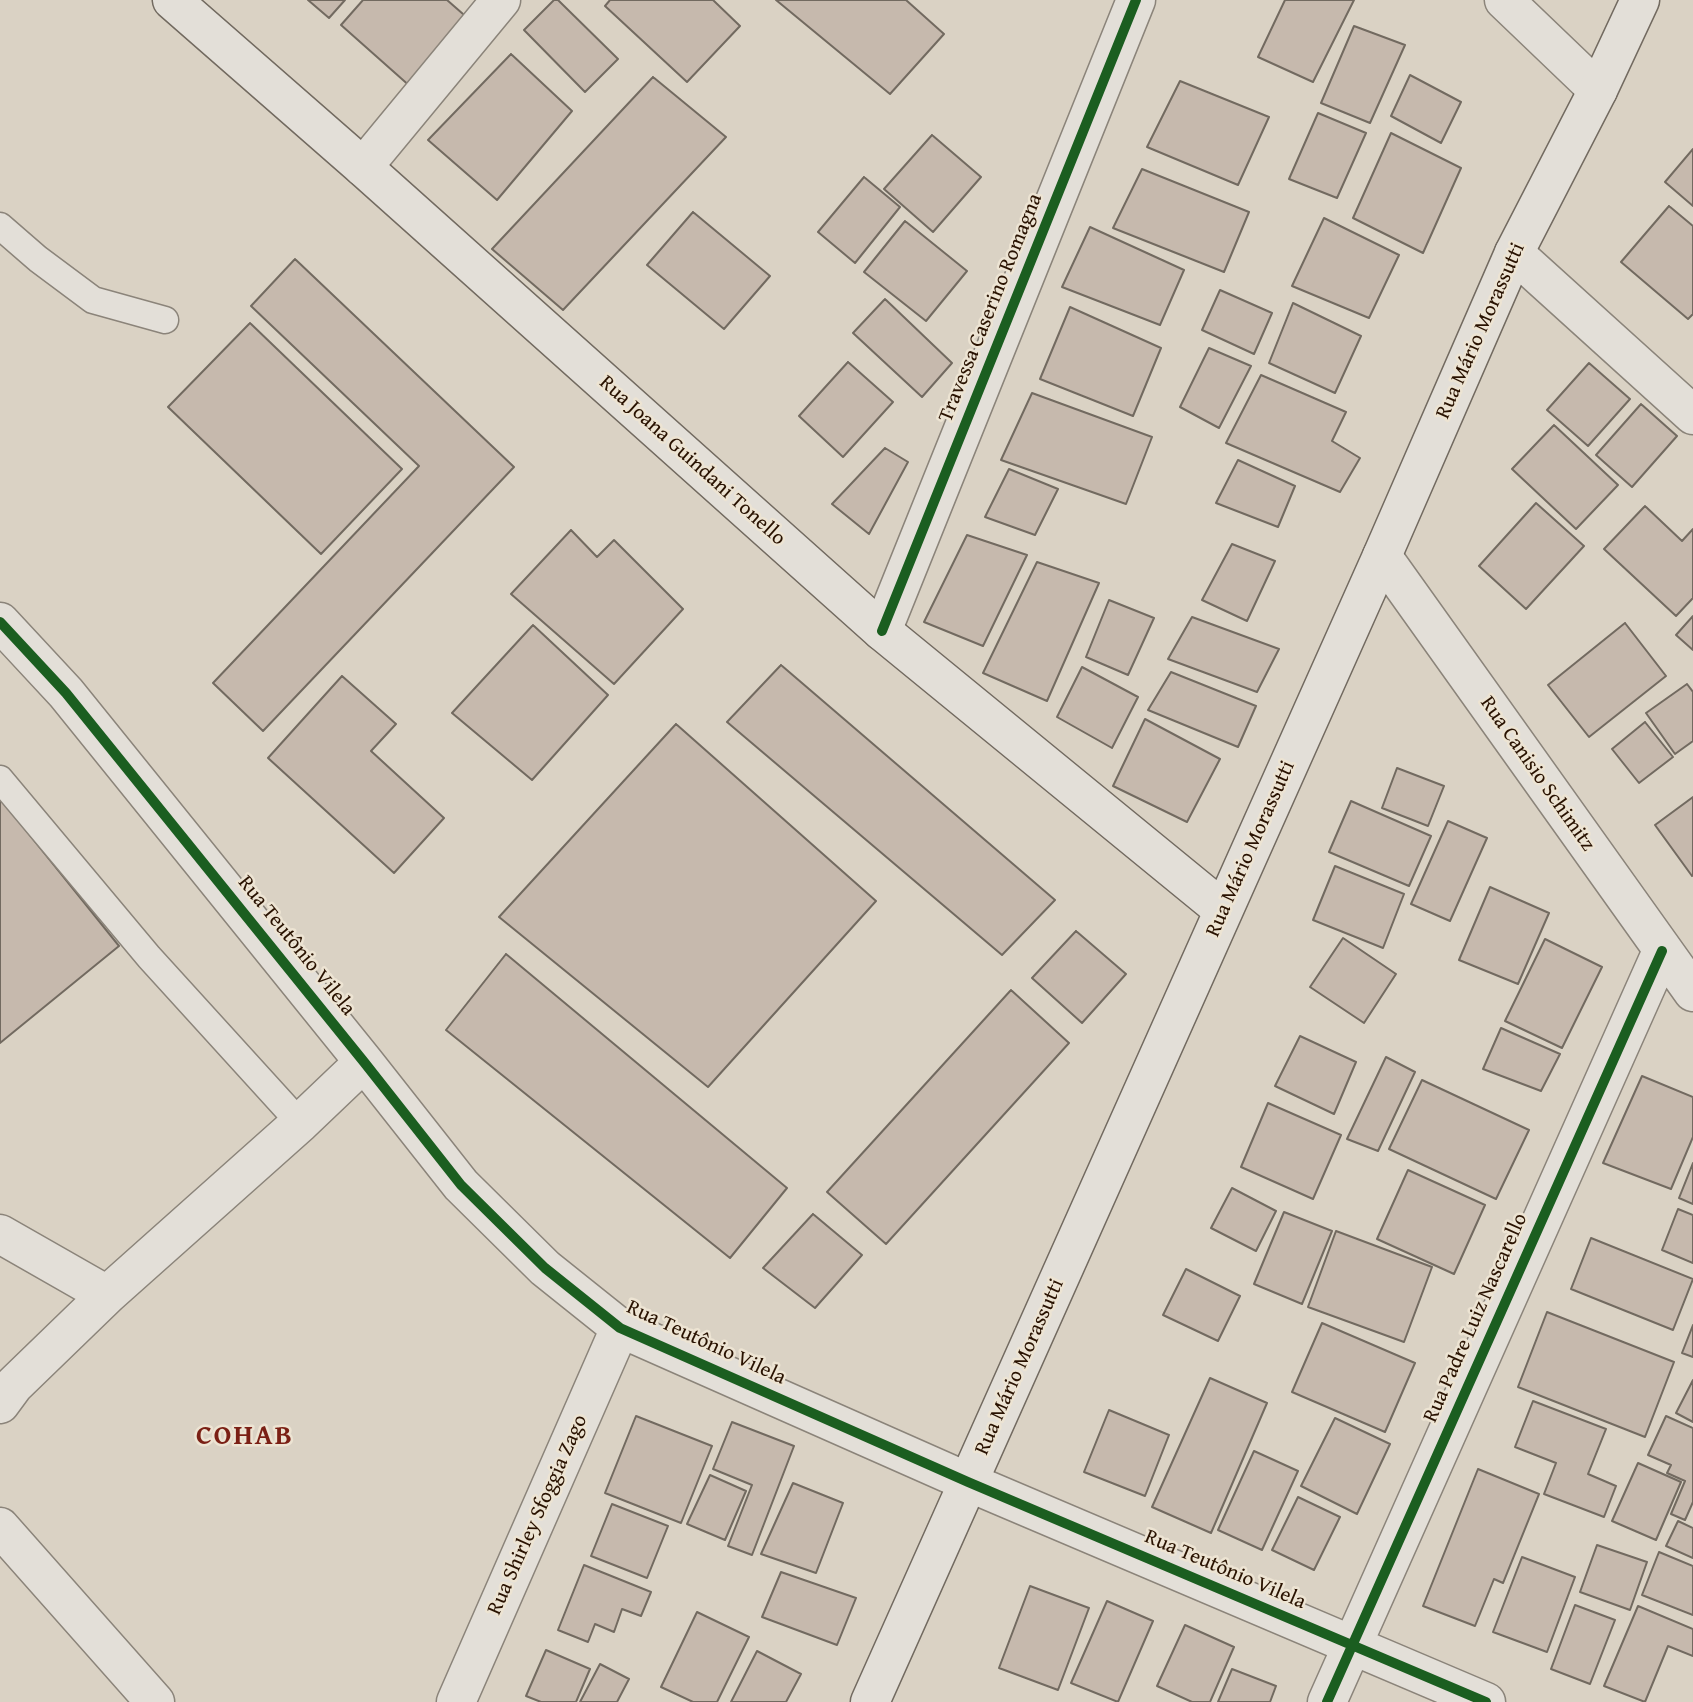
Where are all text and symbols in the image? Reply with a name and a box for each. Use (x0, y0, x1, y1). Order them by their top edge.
street label: Travessa Caserino Romagna (934, 190, 1048, 426)
street label: Rua Mário Morassutti (1431, 239, 1531, 423)
street label: Rua Joana Guindani Tonello (594, 371, 790, 551)
street label: Rua Canisio Schimitz (1474, 692, 1600, 856)
street label: Rua Mário Morassutti (1201, 757, 1301, 941)
street label: Rua Teutônio Vilela (232, 871, 360, 1021)
street label: Rua Padre Luiz Nascarello (1418, 1209, 1534, 1427)
street label: Rua Mário Morassutti (970, 1275, 1070, 1459)
street label: Rua Teutônio Vilela (622, 1295, 790, 1391)
street label: Rua Shirley Sfoggia Zago (482, 1411, 594, 1619)
district label: COHAB (197, 1420, 293, 1454)
street label: Rua Teutônio Vilela (1141, 1525, 1309, 1615)

